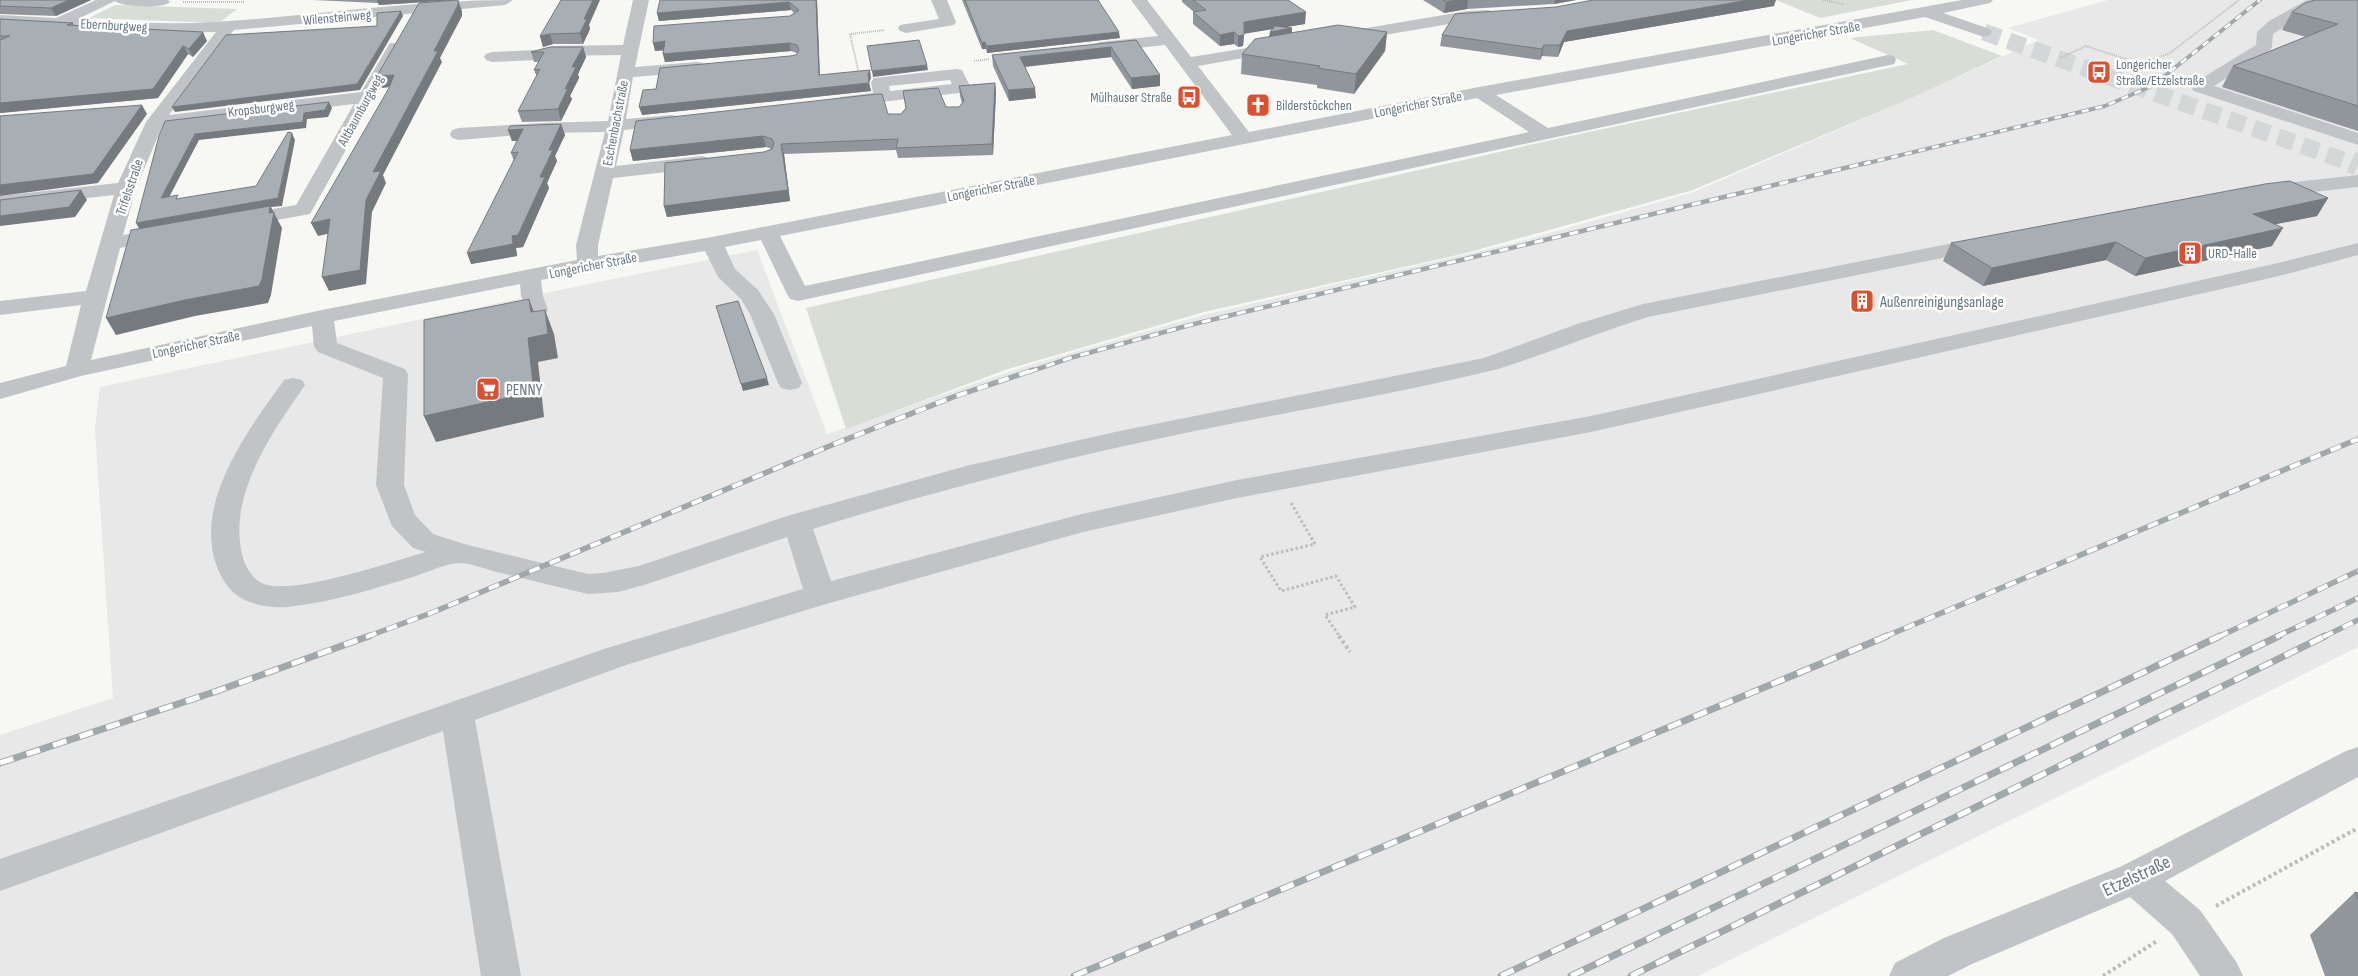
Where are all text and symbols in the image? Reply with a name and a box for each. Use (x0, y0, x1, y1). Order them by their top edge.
street label: Wilensteinweg (302, 6, 372, 29)
street label: Ebernburgweg (80, 15, 148, 36)
street label: Longericher Straße (1771, 17, 1861, 50)
place label: Longericher Straße/Etzelstraße (2116, 56, 2204, 89)
bus stop icon: Longericher Straße/Etzelstraße (2086, 59, 2112, 85)
street label: Altbaumburgweg (333, 71, 387, 150)
street label: Eschenbachstraße (599, 79, 632, 167)
bus stop icon: Mülhauser Straße (1176, 84, 1202, 110)
street label: Longericher Straße (1373, 88, 1463, 121)
place label: Mülhauser Straße (1090, 89, 1172, 106)
church icon: Bilderstöckchen (1245, 92, 1271, 118)
street label: Kropsburgweg (227, 96, 295, 121)
place label: Bilderstöckchen (1276, 97, 1352, 114)
street label: Trifelsstraße (112, 157, 147, 217)
street label: Longericher Straße (946, 172, 1036, 205)
building icon: URD-Halle (2177, 240, 2203, 266)
place label: URD-Halle (2208, 245, 2257, 262)
street label: Longericher Straße (548, 249, 638, 282)
building icon: Außenreinigungsanlage (1849, 288, 1875, 314)
place label: Außenreinigungsanlage (1879, 293, 2004, 312)
street label: Longericher Straße (151, 327, 241, 362)
supermarket icon: PENNY (475, 376, 501, 402)
place label: PENNY (506, 381, 543, 400)
street label: Etzelstraße (2099, 851, 2174, 902)

